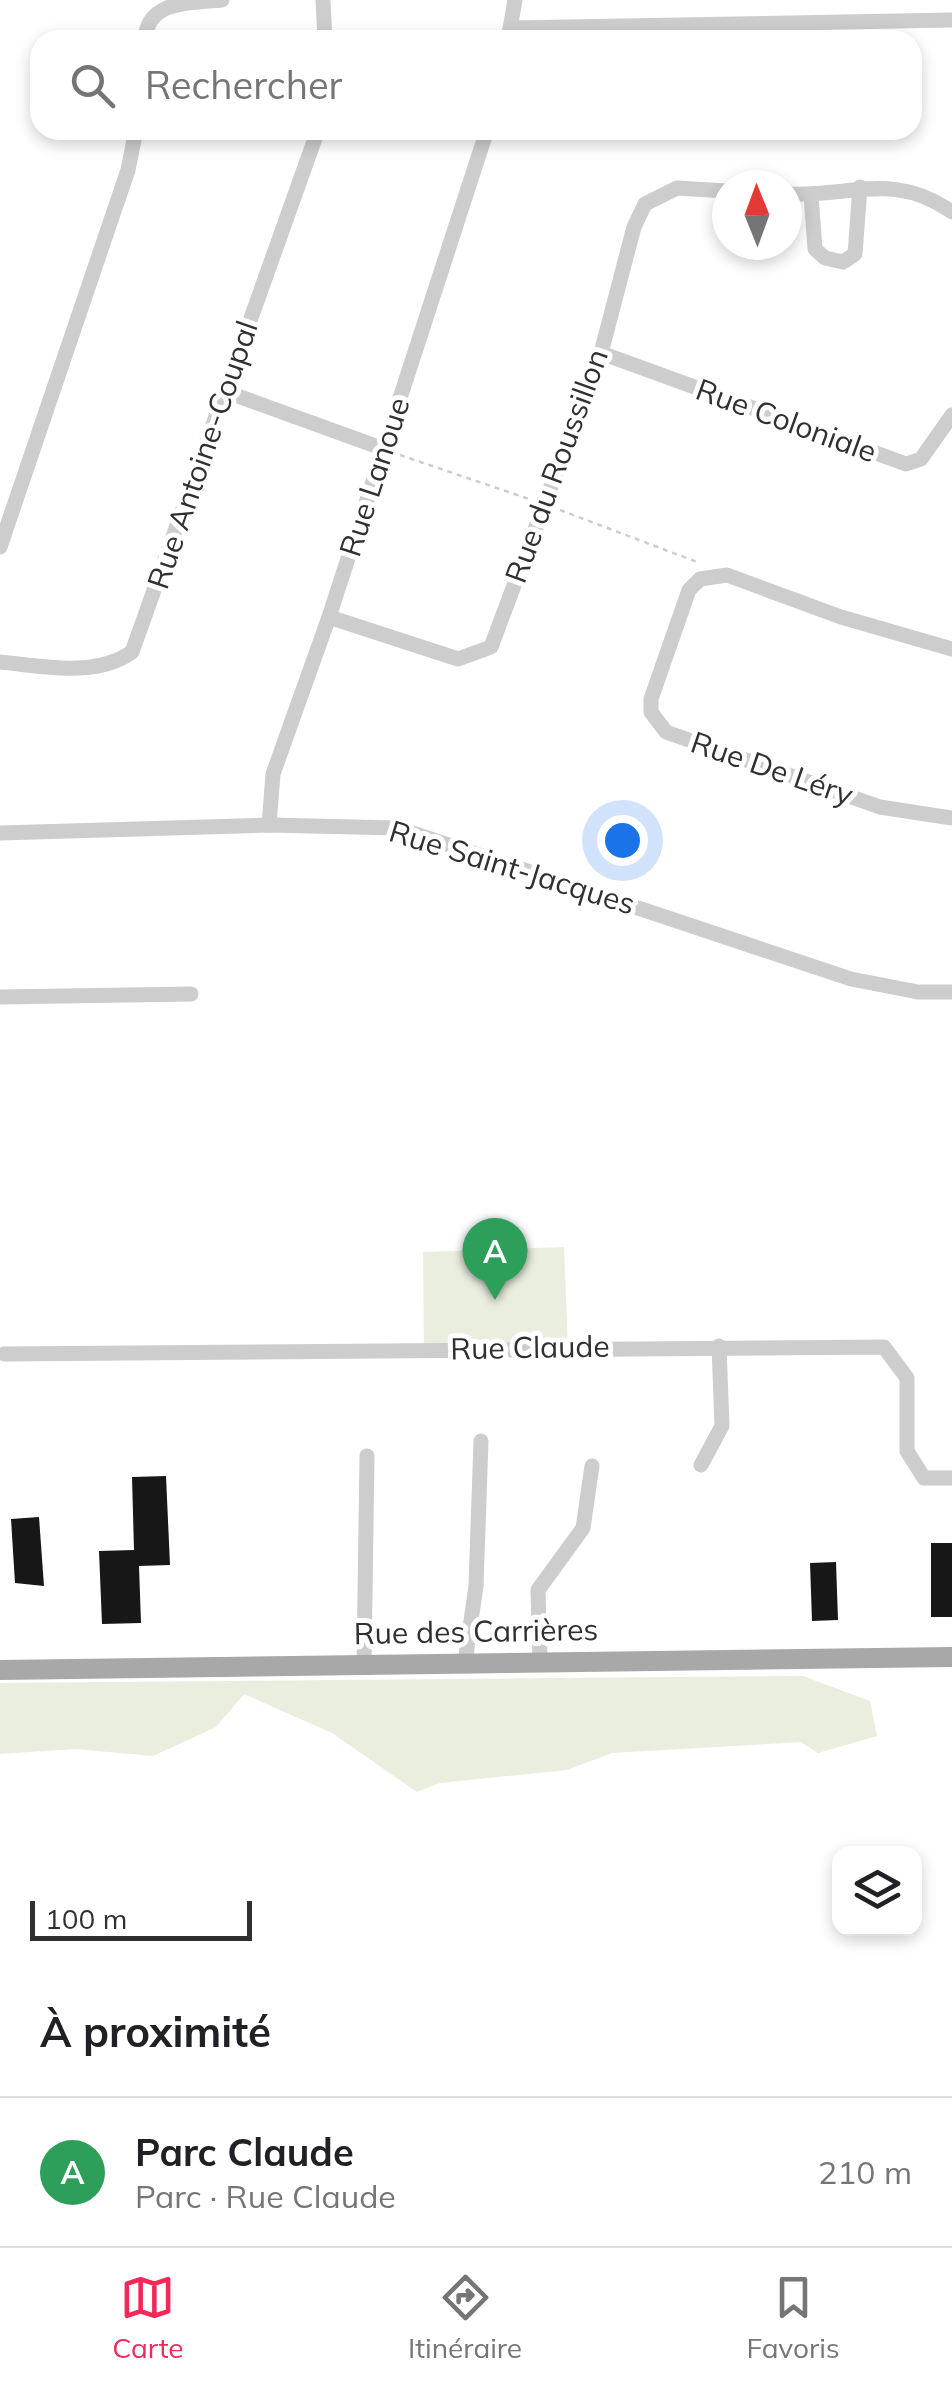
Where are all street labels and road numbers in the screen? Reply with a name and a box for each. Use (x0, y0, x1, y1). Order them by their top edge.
street label: Rue Antoine-Coupal (138, 316, 266, 594)
street label: Rue du Roussillon (496, 344, 616, 588)
street label: Rue Coloniale (691, 370, 882, 470)
street label: Rue Lanoue (330, 392, 418, 561)
street label: Rue De Léry (686, 723, 858, 814)
street label: Rue Saint-Jacques (385, 812, 640, 922)
street label: Rue Claude (450, 1327, 610, 1367)
street label: Rue des Carrières (353, 1610, 599, 1652)

